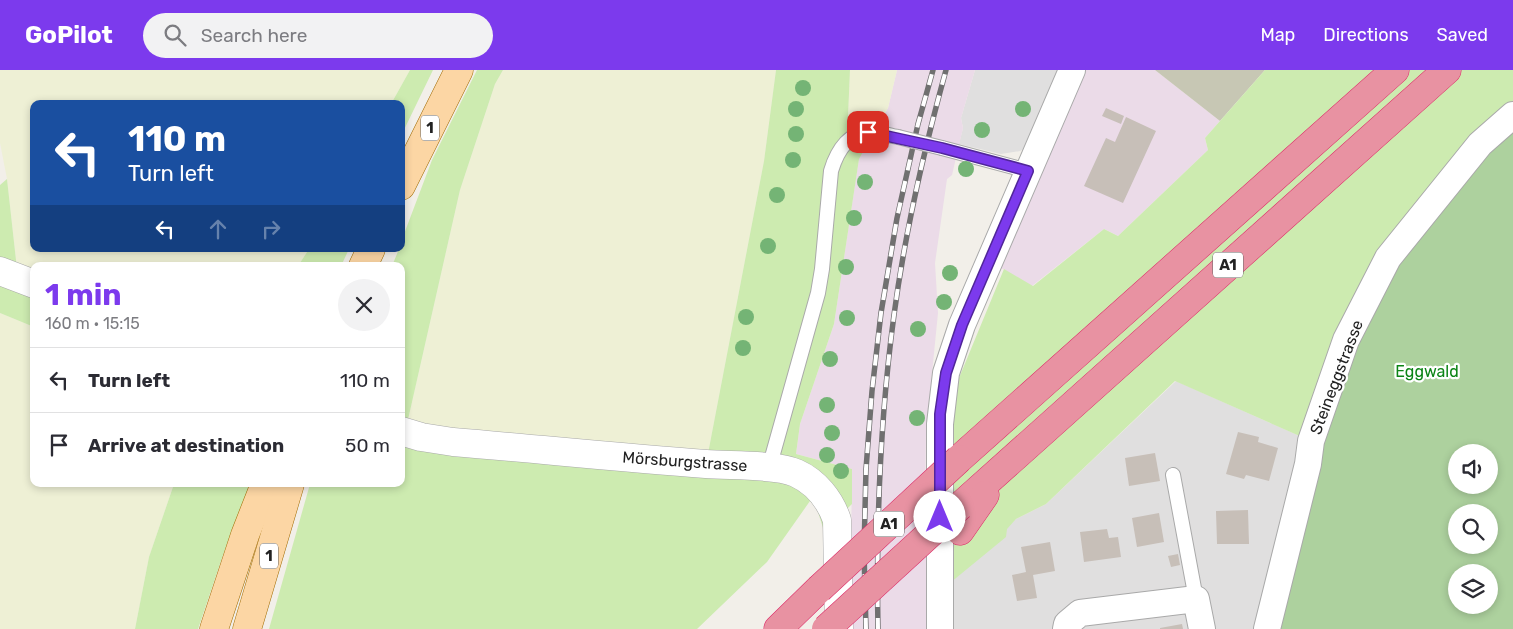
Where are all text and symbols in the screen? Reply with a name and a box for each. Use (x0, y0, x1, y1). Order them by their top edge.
search box (143, 13, 493, 58)
text: GoPilot (25, 21, 113, 49)
icon: search (161, 21, 189, 49)
text: Search here (201, 24, 307, 47)
text: Map (1260, 24, 1295, 46)
text: Directions (1323, 24, 1409, 46)
text: Saved (1437, 24, 1488, 46)
pin (847, 111, 889, 153)
road number: 1 (421, 116, 439, 140)
text: 110 m (128, 118, 226, 160)
icon: arrive (854, 118, 882, 146)
icon: left (45, 120, 110, 185)
text: Turn left (128, 160, 214, 187)
icon: left (151, 215, 179, 243)
icon: ahead (204, 215, 232, 243)
icon: right (257, 215, 285, 243)
road number: A1 (1213, 252, 1243, 278)
text: 1 min (45, 277, 122, 313)
button: close (338, 279, 390, 331)
text: 160 m · 15:15 (45, 314, 140, 333)
street label: Steineggstrasse (1306, 317, 1367, 437)
park label: Eggwald (1395, 362, 1459, 381)
icon: left (45, 366, 73, 394)
text: Turn left (88, 369, 170, 392)
text: 110 m (340, 369, 390, 392)
icon: arrive (45, 431, 73, 459)
text: Arrive at destination (88, 434, 284, 457)
text: 50 m (345, 434, 390, 457)
map controls (1448, 444, 1498, 614)
button: sound (1448, 444, 1498, 494)
street label: Mörsburgstrasse (622, 448, 748, 475)
position arrow (913, 490, 965, 542)
button: search (1448, 504, 1498, 554)
road number: A1 (874, 512, 904, 536)
road number: 1 (260, 544, 278, 568)
button: layers (1448, 564, 1498, 614)

